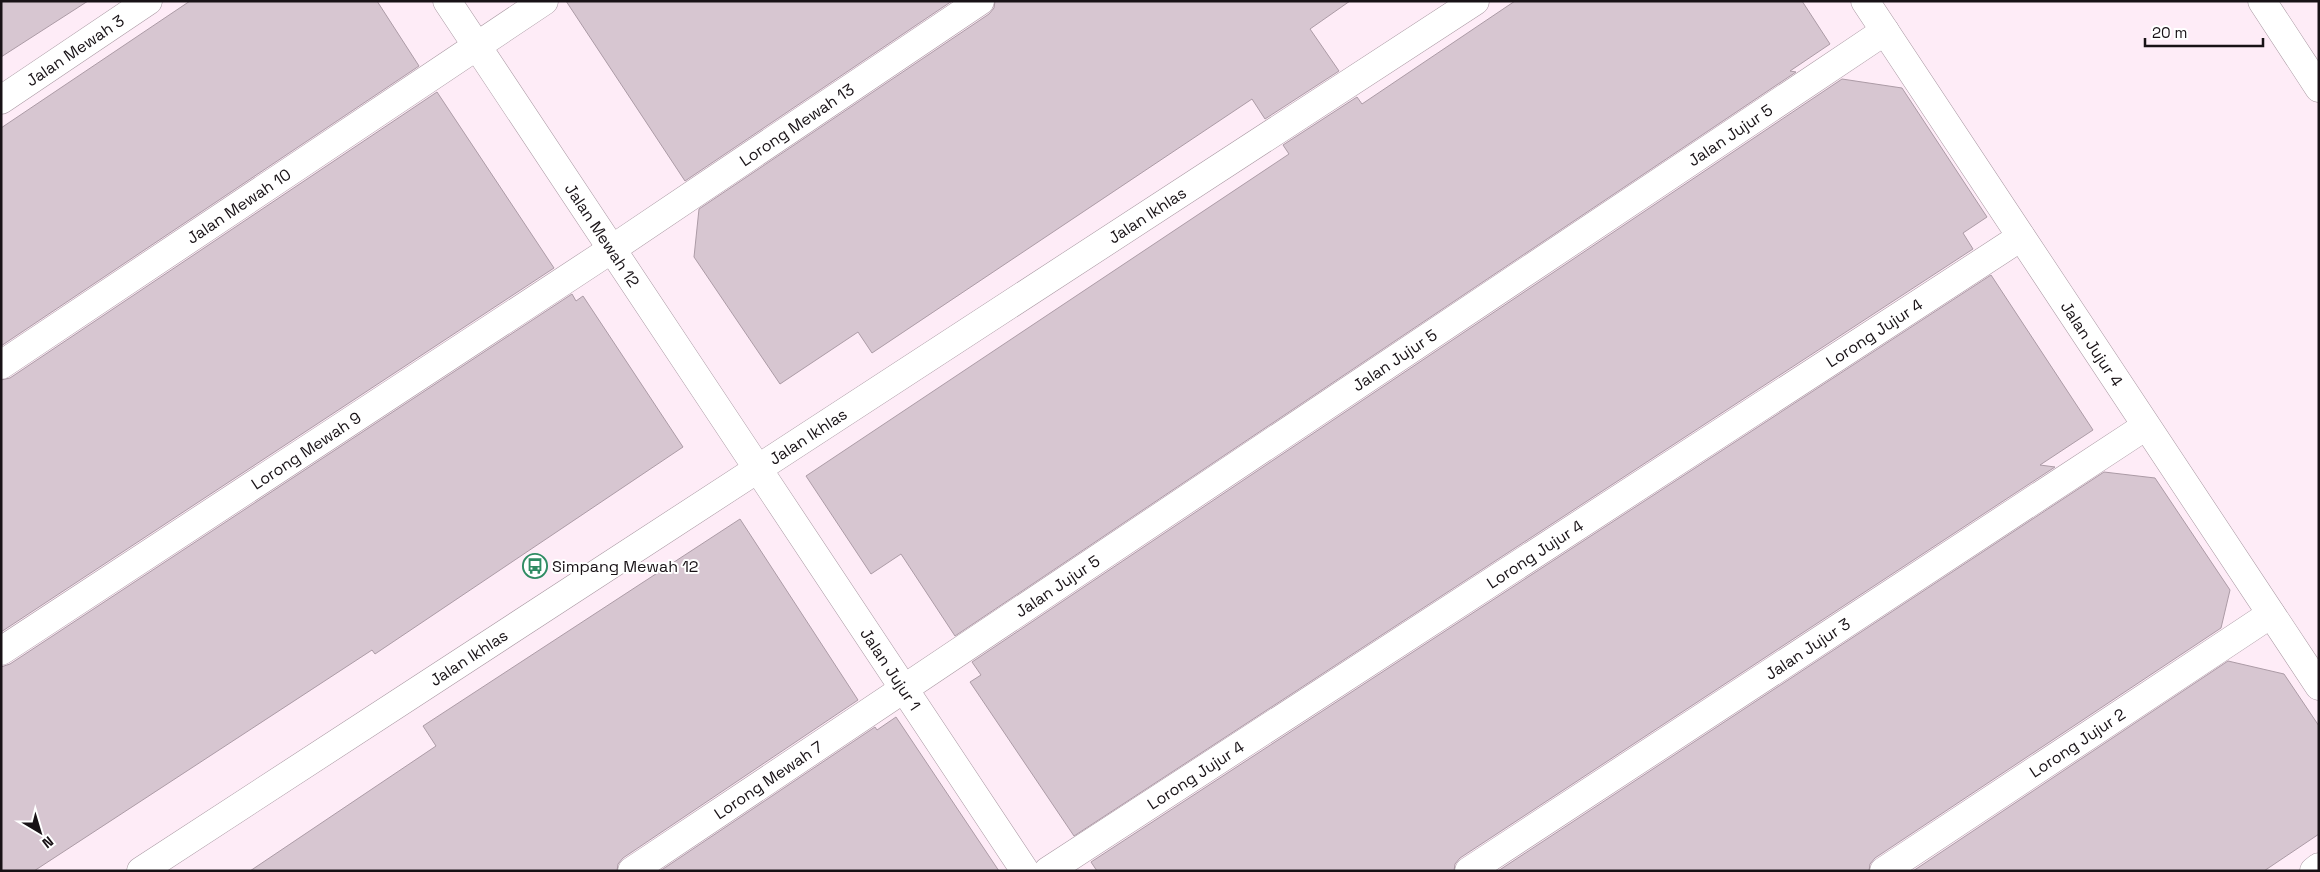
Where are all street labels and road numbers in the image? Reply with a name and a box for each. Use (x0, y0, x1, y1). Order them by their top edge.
street label: Jalan Mewah 3 (22, 10, 128, 91)
street label: Lorong Mewah 13 (736, 79, 858, 171)
street label: Jalan Jujur 5 (1684, 99, 1777, 171)
street label: Jalan Mewah 10 (183, 164, 295, 249)
street label: Jalan Mewah 12 (560, 179, 644, 291)
street label: Jalan Ikhlas (1104, 182, 1190, 249)
street label: Lorong Jujur 4 (1822, 294, 1927, 372)
street label: Jalan Jujur 4 (2056, 297, 2128, 391)
street label: Jalan Jujur 5 (1348, 324, 1441, 396)
street label: Jalan Ikhlas (765, 403, 851, 470)
street label: Lorong Mewah 9 (247, 407, 365, 495)
street label: Lorong Jujur 4 (1483, 515, 1587, 593)
street label: Jalan Jujur 5 (1011, 550, 1104, 622)
street label: Jalan Jujur 3 (1761, 613, 1854, 685)
street label: Jalan Jujur 1 (855, 624, 925, 715)
street label: Jalan Ikhlas (426, 625, 512, 691)
street label: Lorong Jujur 2 (2026, 704, 2130, 783)
street label: Lorong Mewah 7 (710, 736, 827, 824)
street label: Lorong Jujur 4 (1143, 736, 1248, 815)

